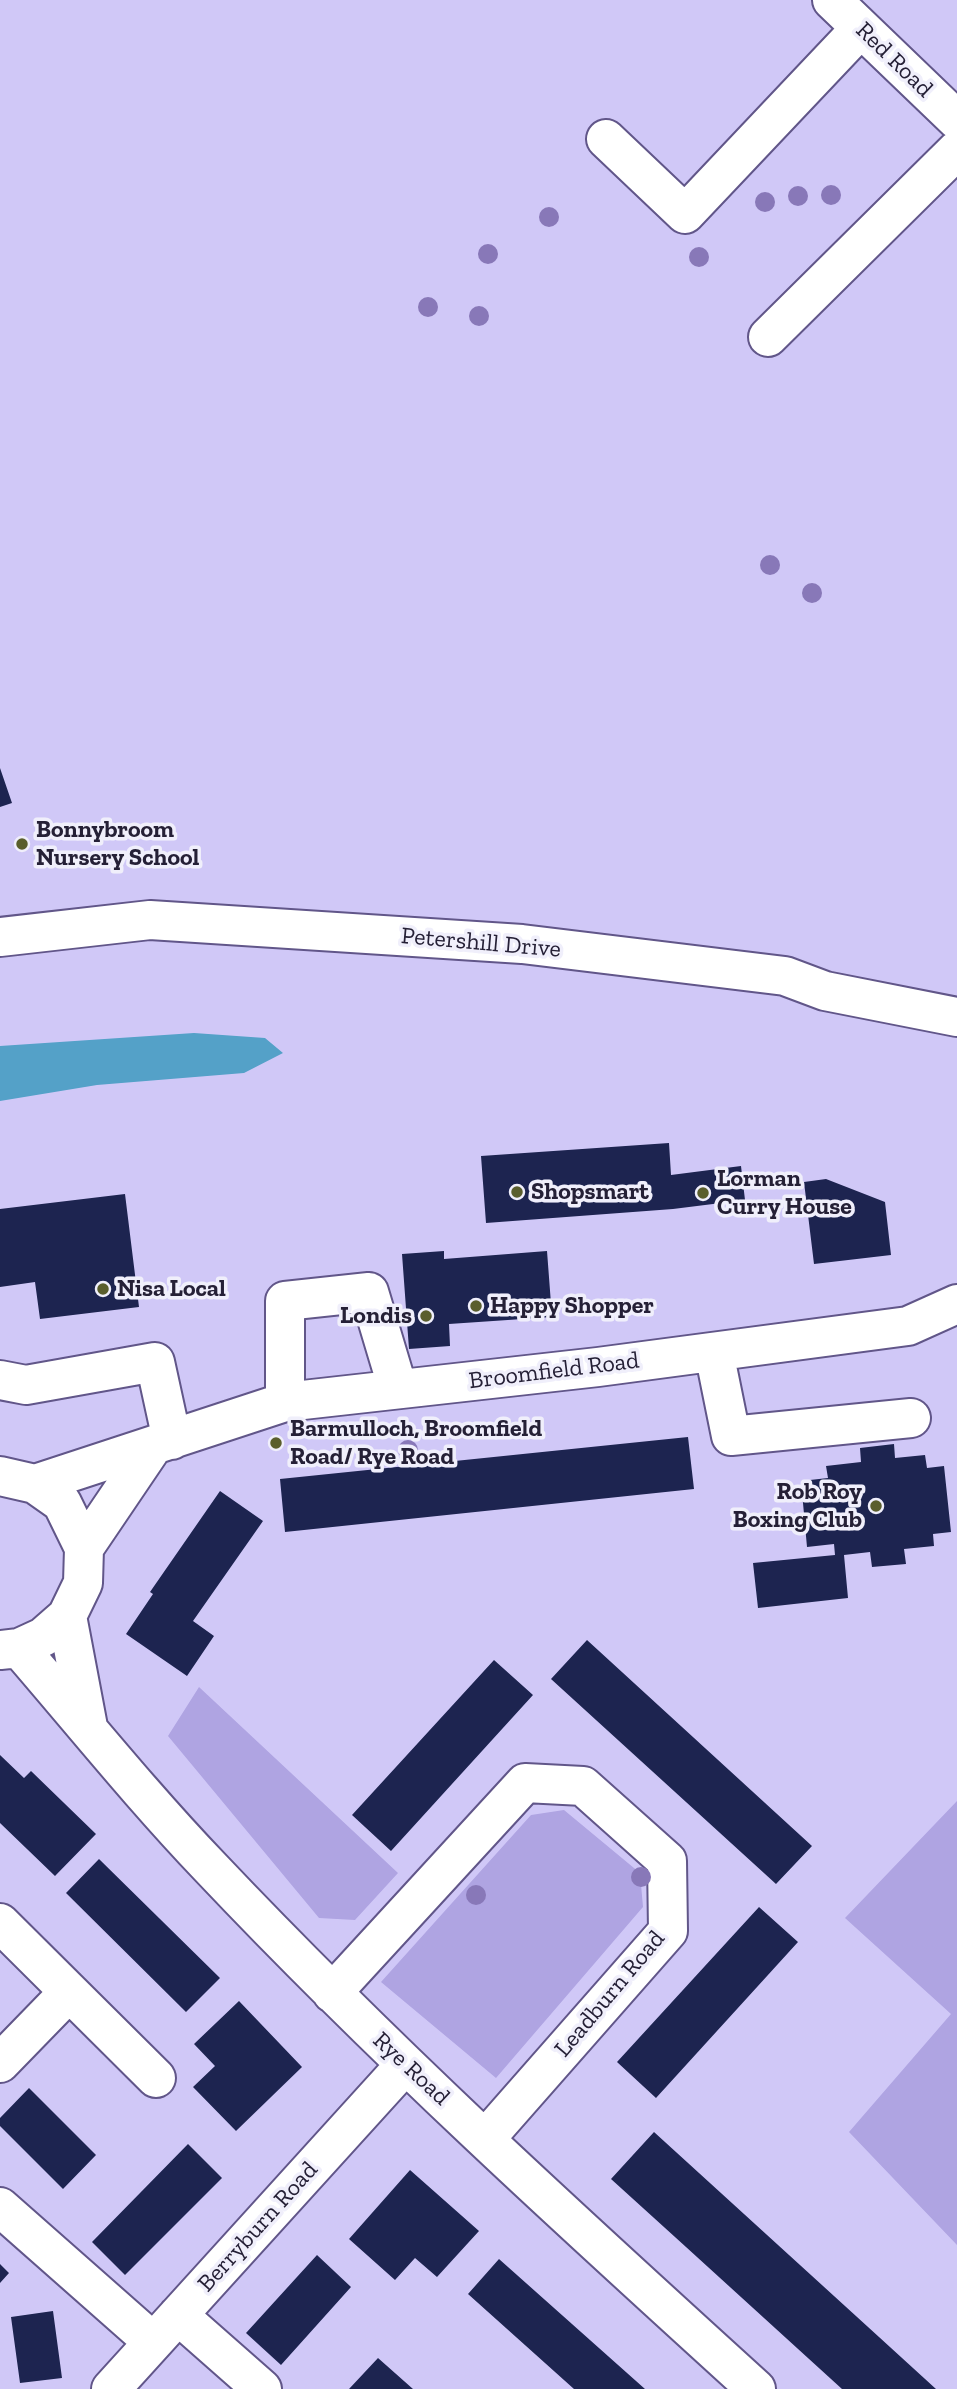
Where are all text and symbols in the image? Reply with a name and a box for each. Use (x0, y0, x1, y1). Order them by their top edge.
street label: Red Road (849, 16, 939, 104)
place label: Bonnybroom Nursery School (36, 816, 199, 872)
marker: Bonnybroom Nursery School (14, 836, 30, 852)
street label: Petershill Drive (400, 922, 562, 964)
place label: Lorman Curry House (717, 1165, 852, 1221)
place label: Shopsmart (531, 1178, 649, 1206)
marker: Shopsmart (509, 1184, 525, 1200)
marker: Lorman Curry House (695, 1185, 711, 1201)
place label: Nisa Local (117, 1275, 226, 1303)
marker: Nisa Local (95, 1281, 111, 1297)
place label: Happy Shopper (490, 1292, 654, 1320)
marker: Happy Shopper (468, 1298, 484, 1314)
place label: Londis (340, 1302, 412, 1330)
marker: Londis (418, 1308, 434, 1324)
street label: Broomfield Road (467, 1346, 641, 1396)
place label: Barmulloch, Broomfield Road/ Rye Road (290, 1415, 542, 1471)
marker: Barmulloch, Broomfield Road/ Rye Road (268, 1435, 284, 1451)
place label: Rob Roy Boxing Club (733, 1478, 862, 1534)
marker: Rob Roy Boxing Club (868, 1498, 884, 1514)
street label: Leadburn Road (549, 1925, 671, 2063)
street label: Rye Road (367, 2026, 455, 2112)
street label: Berryburn Road (192, 2156, 324, 2298)

